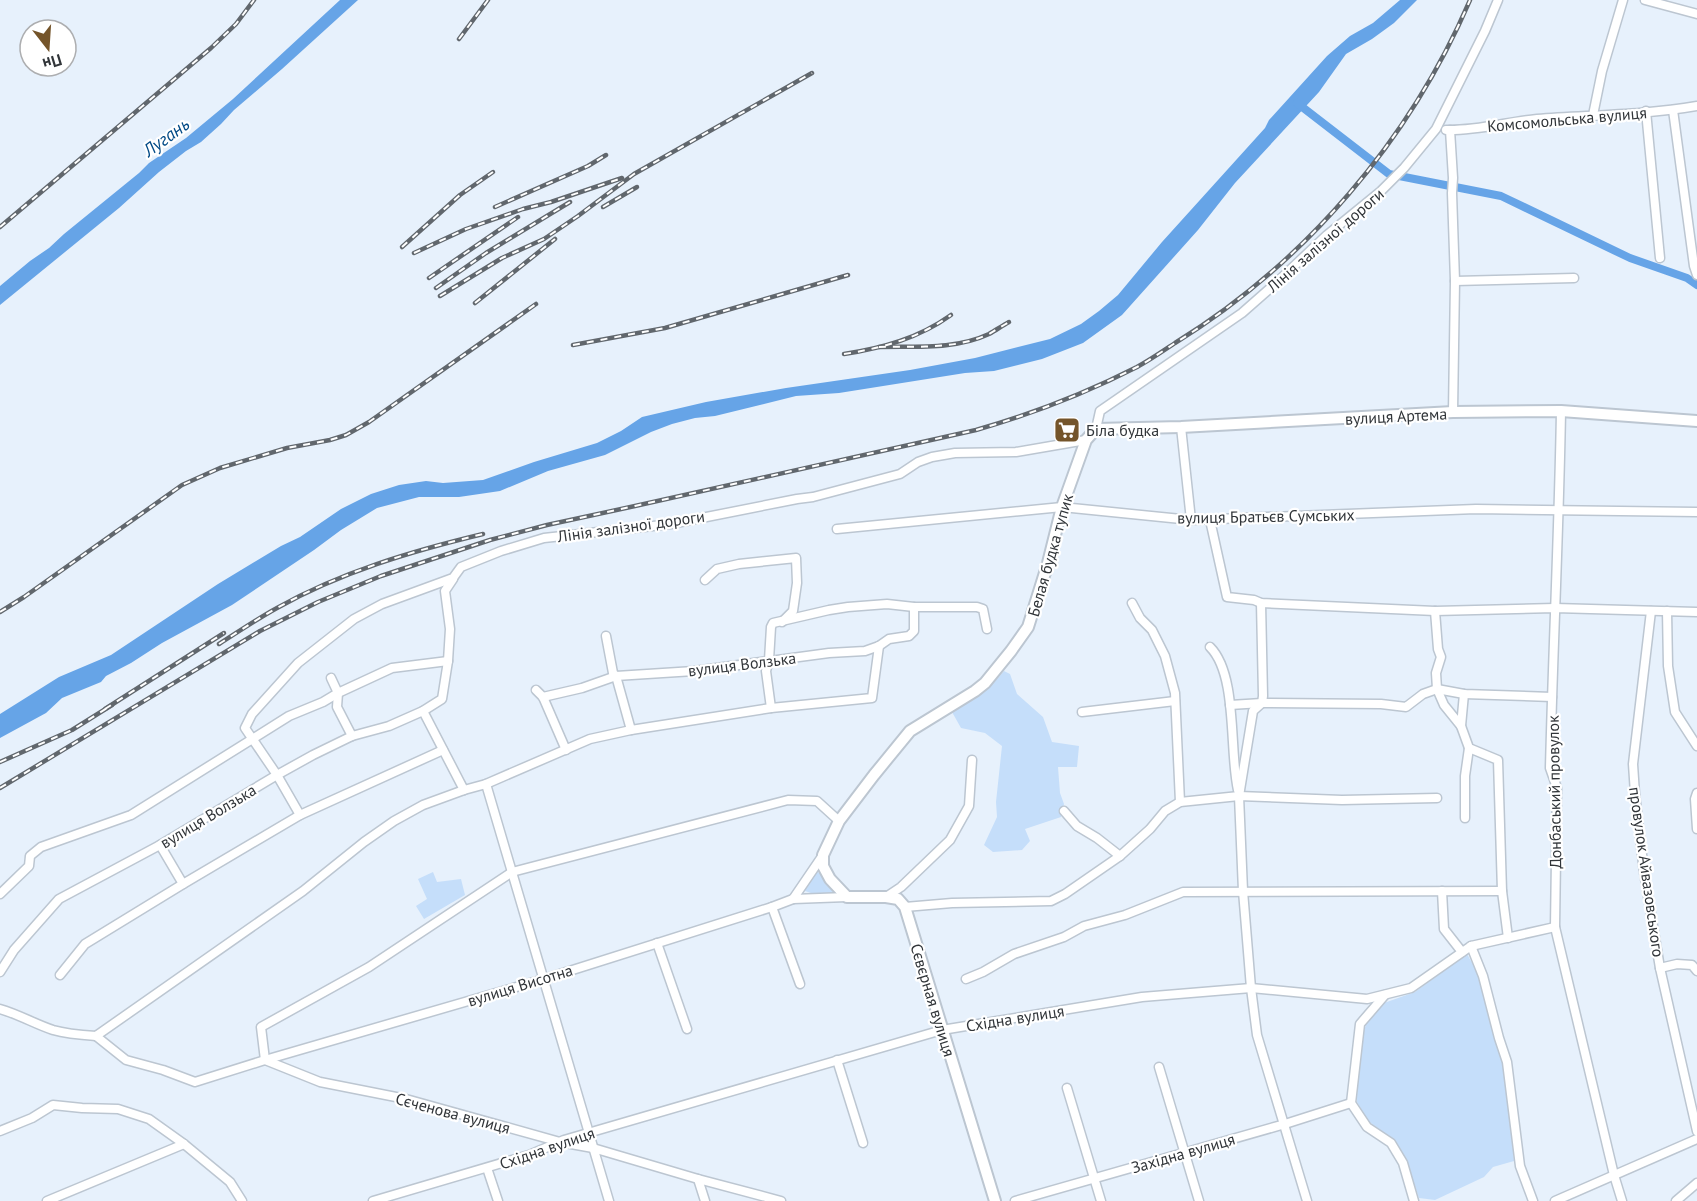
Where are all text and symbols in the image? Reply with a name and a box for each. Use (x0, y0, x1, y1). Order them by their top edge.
north arrow (18, 18, 78, 78)
text: Пн (40, 50, 64, 75)
street label: Комсомольська вулиця (1486, 102, 1648, 136)
water label: Лугань (137, 112, 194, 162)
street label: Лінія залізної дороги (1262, 184, 1388, 297)
street label: вулиця Артема (1344, 403, 1448, 429)
supermarket icon: Біла будка (1052, 415, 1082, 445)
place label: Біла будка (1086, 420, 1159, 440)
street label: Белая будка тупик (1023, 491, 1077, 619)
street label: вулиця Братьєв Сумських (1177, 504, 1355, 528)
street label: Лінія залізної дороги (555, 506, 706, 546)
street label: вулиця Волзька (687, 647, 797, 681)
street label: Донбаський провулок (1543, 715, 1565, 869)
street label: вулиця Волзька (156, 779, 260, 853)
street label: провулок Айвазовського (1625, 786, 1669, 958)
street label: Сєвєрная вулиця (906, 941, 960, 1059)
street label: вулиця Висотна (465, 960, 575, 1010)
street label: Східна вулиця (964, 1000, 1066, 1036)
street label: Сєченова вулиця (393, 1088, 513, 1138)
street label: Східна вулиця (497, 1122, 597, 1174)
street label: Західна вулиця (1129, 1129, 1237, 1177)

